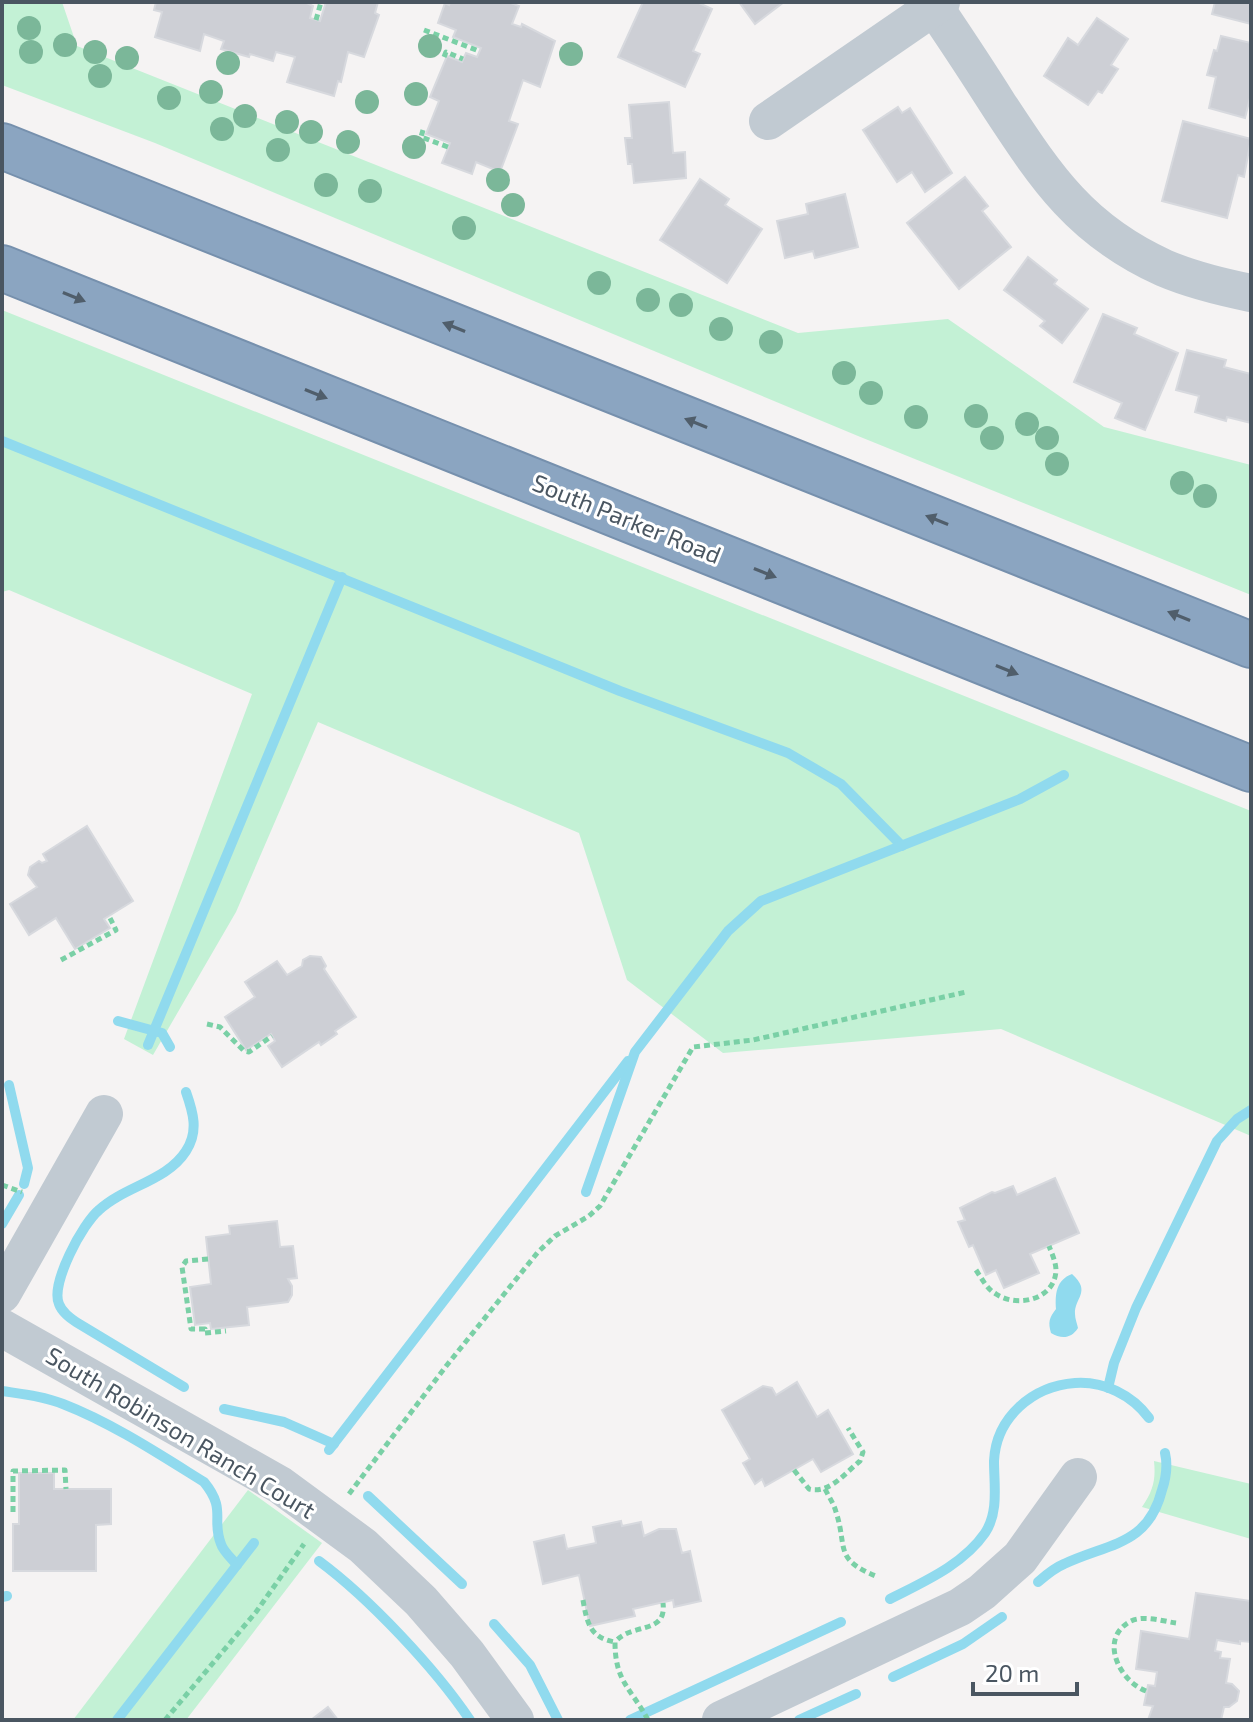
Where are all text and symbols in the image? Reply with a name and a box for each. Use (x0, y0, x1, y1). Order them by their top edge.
one-way arrow (62, 291, 86, 304)
one-way arrow (442, 320, 466, 333)
one-way arrow (304, 388, 328, 401)
one-way arrow (684, 416, 708, 429)
street label: South Parker Road (529, 467, 725, 569)
one-way arrow (925, 513, 949, 526)
one-way arrow (753, 567, 777, 580)
one-way arrow (1167, 609, 1191, 622)
one-way arrow (995, 664, 1019, 677)
street label: South Robinson Ranch Court (41, 1340, 321, 1524)
scale bar (973, 1646, 1077, 1696)
text: 20 m (985, 1658, 1039, 1687)

